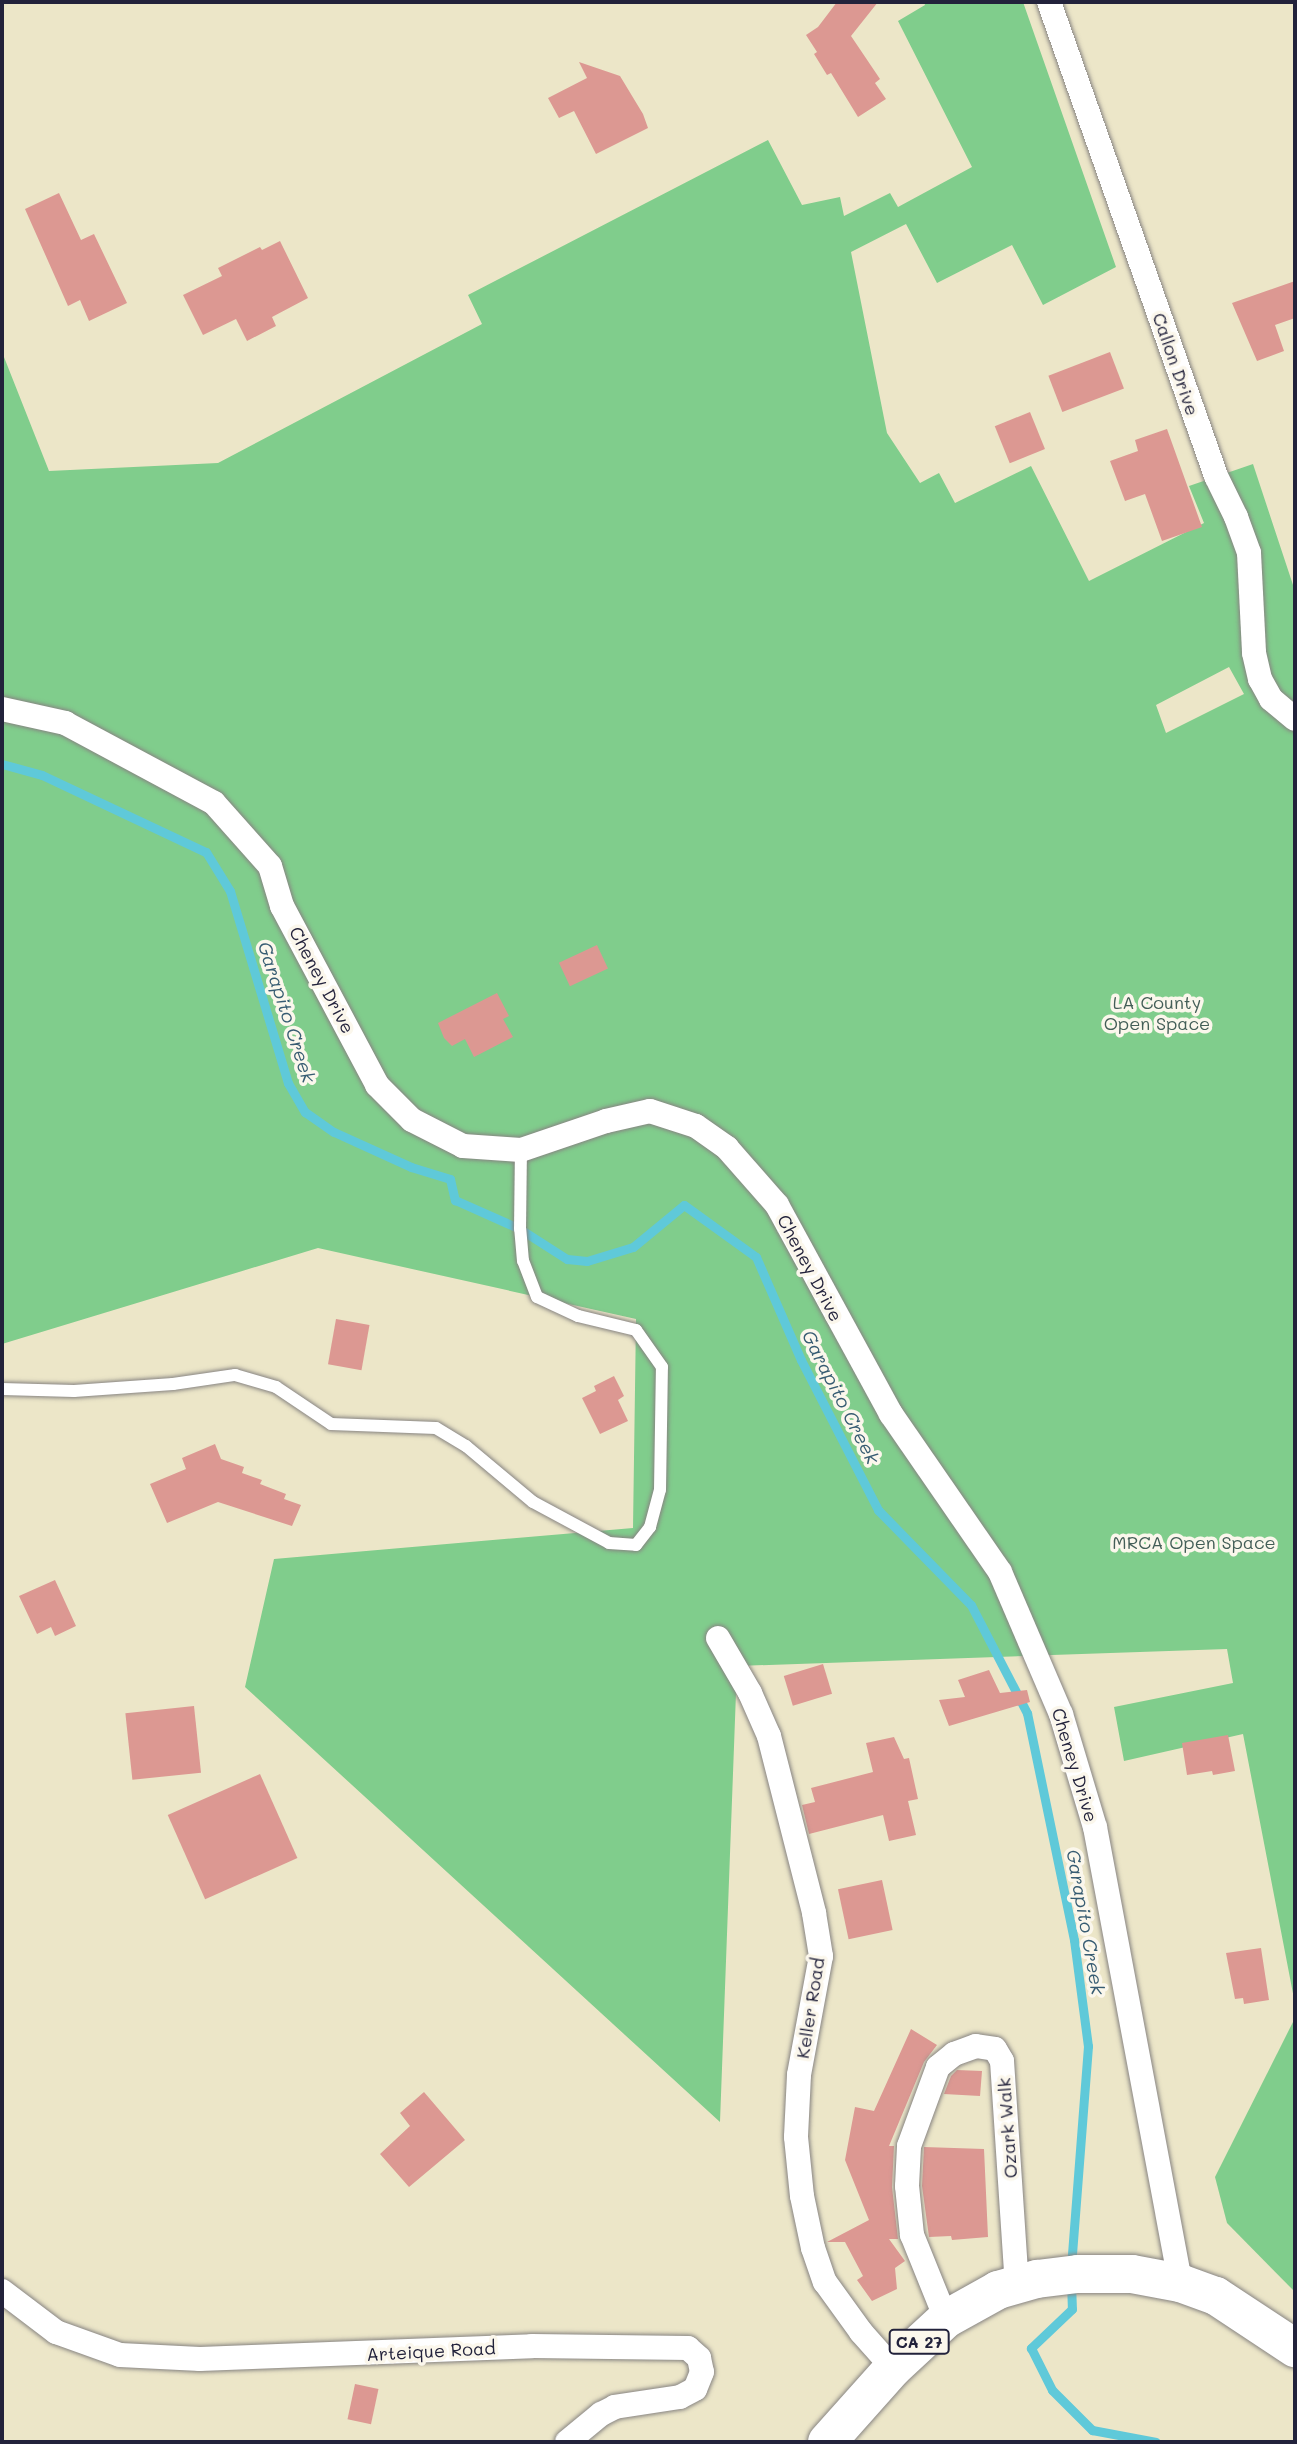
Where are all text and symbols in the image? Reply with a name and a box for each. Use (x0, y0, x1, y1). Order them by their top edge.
street label: Callon Drive (1148, 310, 1204, 418)
street label: Cheney Drive (285, 923, 359, 1037)
water label: Garapito Creek (253, 938, 321, 1086)
park label: LA County Open Space (1104, 992, 1210, 1034)
street label: Cheney Drive (773, 1211, 847, 1325)
water label: Garapito Creek (797, 1326, 885, 1468)
park label: MRCA Open Space (1112, 1531, 1276, 1553)
street label: Cheney Drive (1047, 1705, 1103, 1825)
water label: Garapito Creek (1062, 1848, 1110, 1996)
street label: Keller Road (791, 1956, 829, 2060)
street label: Ozark Walk (993, 2077, 1021, 2179)
road number: CA 27 (888, 2330, 950, 2354)
street label: Arteique Road (366, 2337, 496, 2365)

